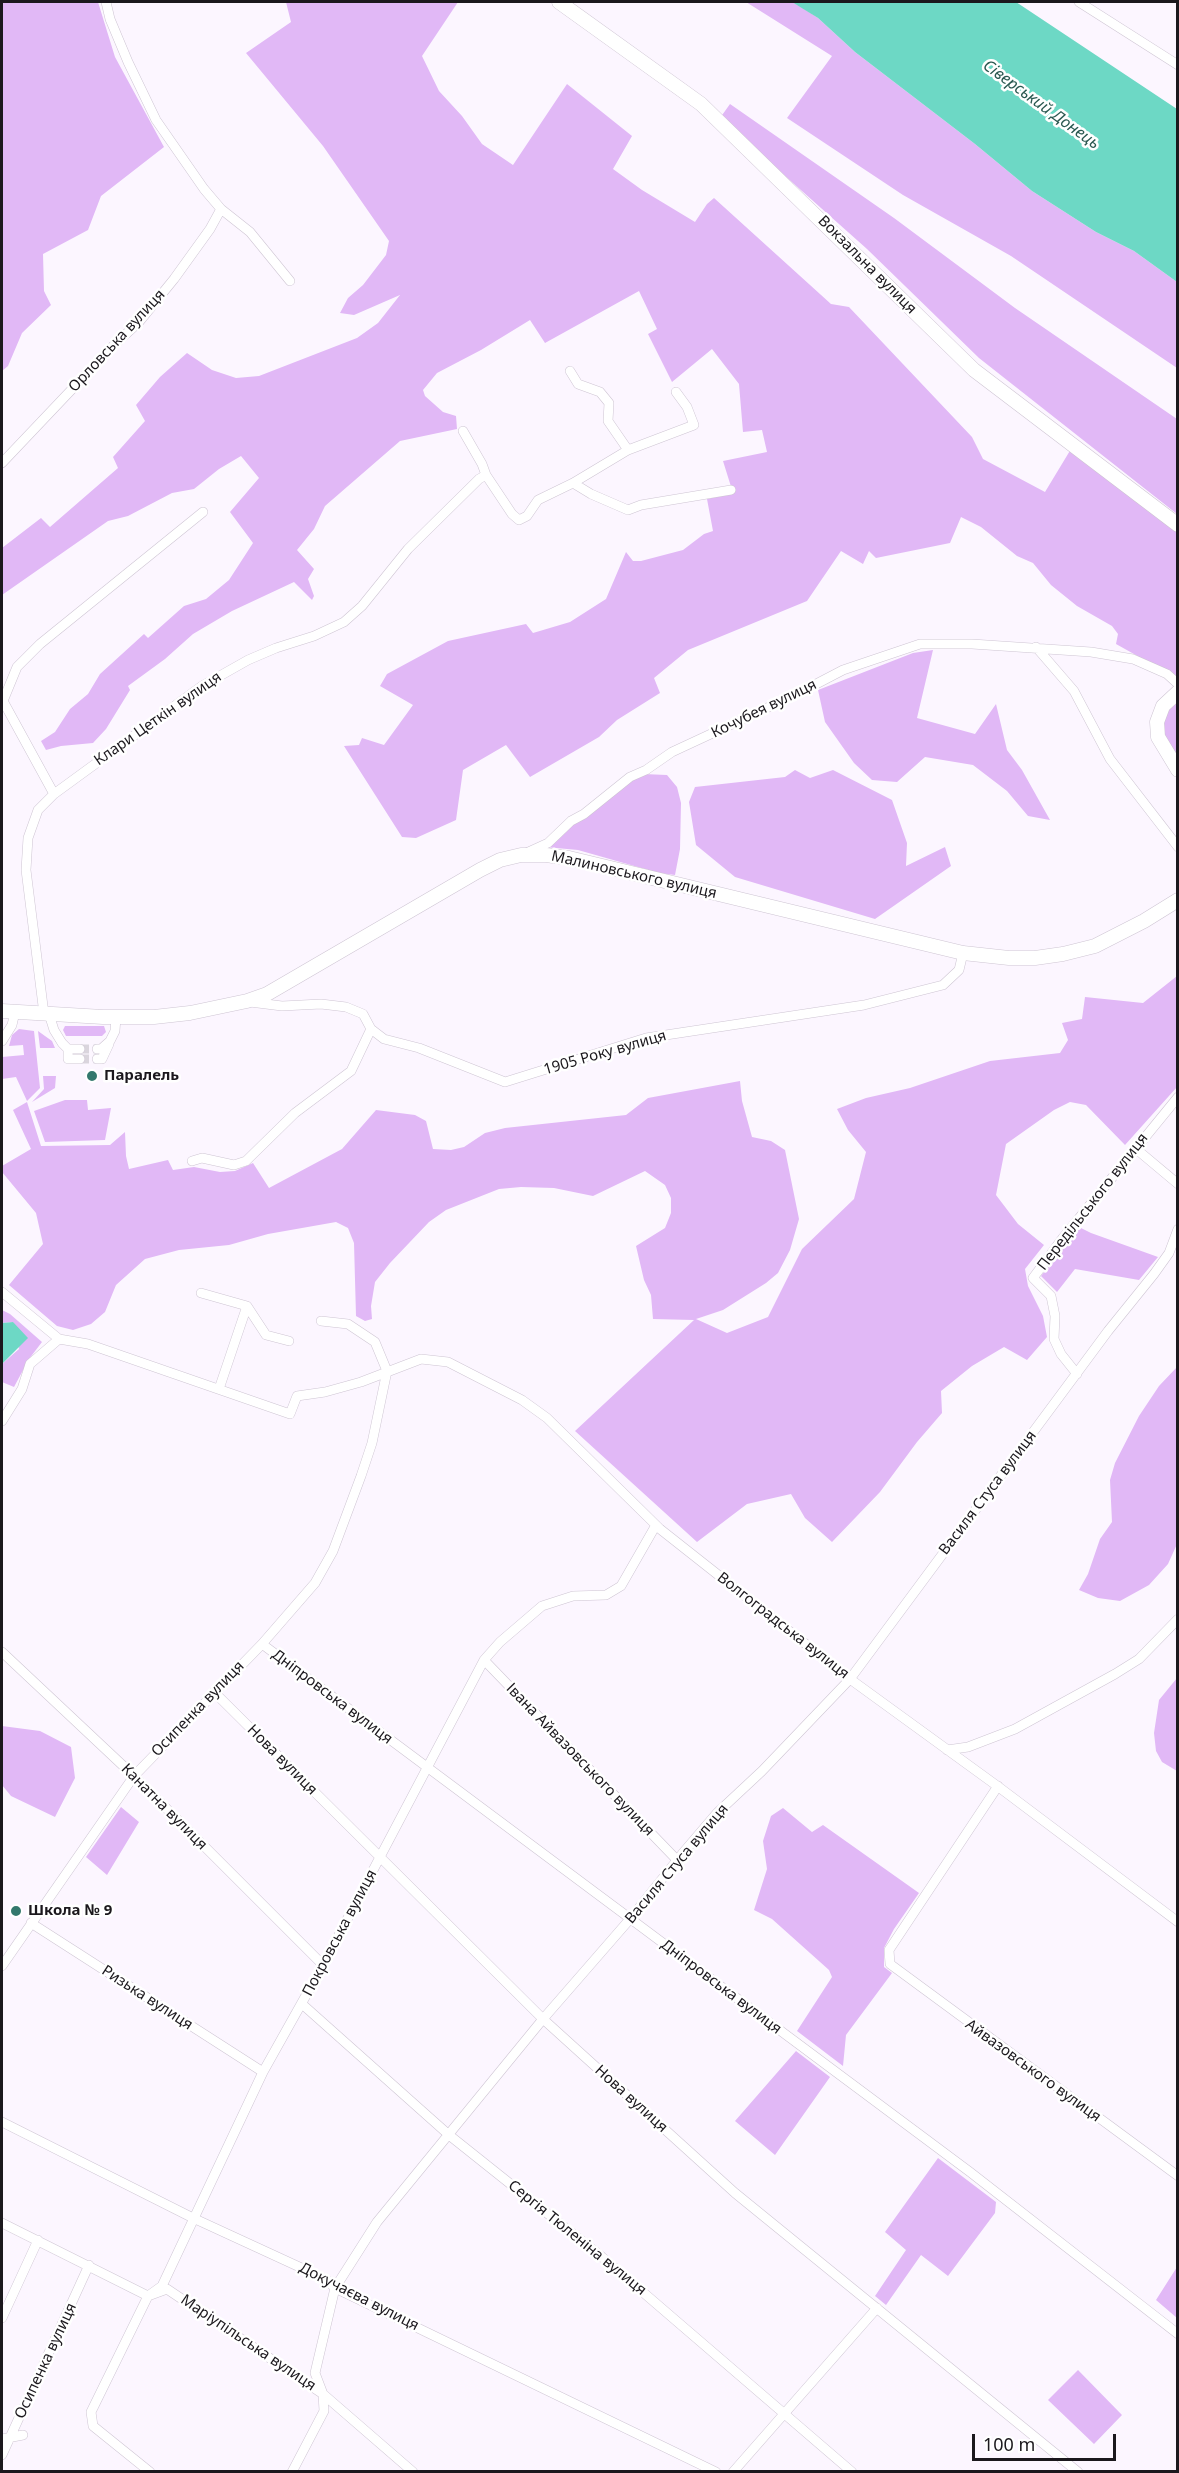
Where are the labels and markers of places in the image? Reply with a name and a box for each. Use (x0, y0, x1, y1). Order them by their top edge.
place label: Паралель (104, 1067, 179, 1085)
marker: Паралель (85, 1069, 99, 1083)
place label: Школа № 9 (28, 1902, 112, 1920)
marker: Школа № 9 (9, 1904, 23, 1918)

